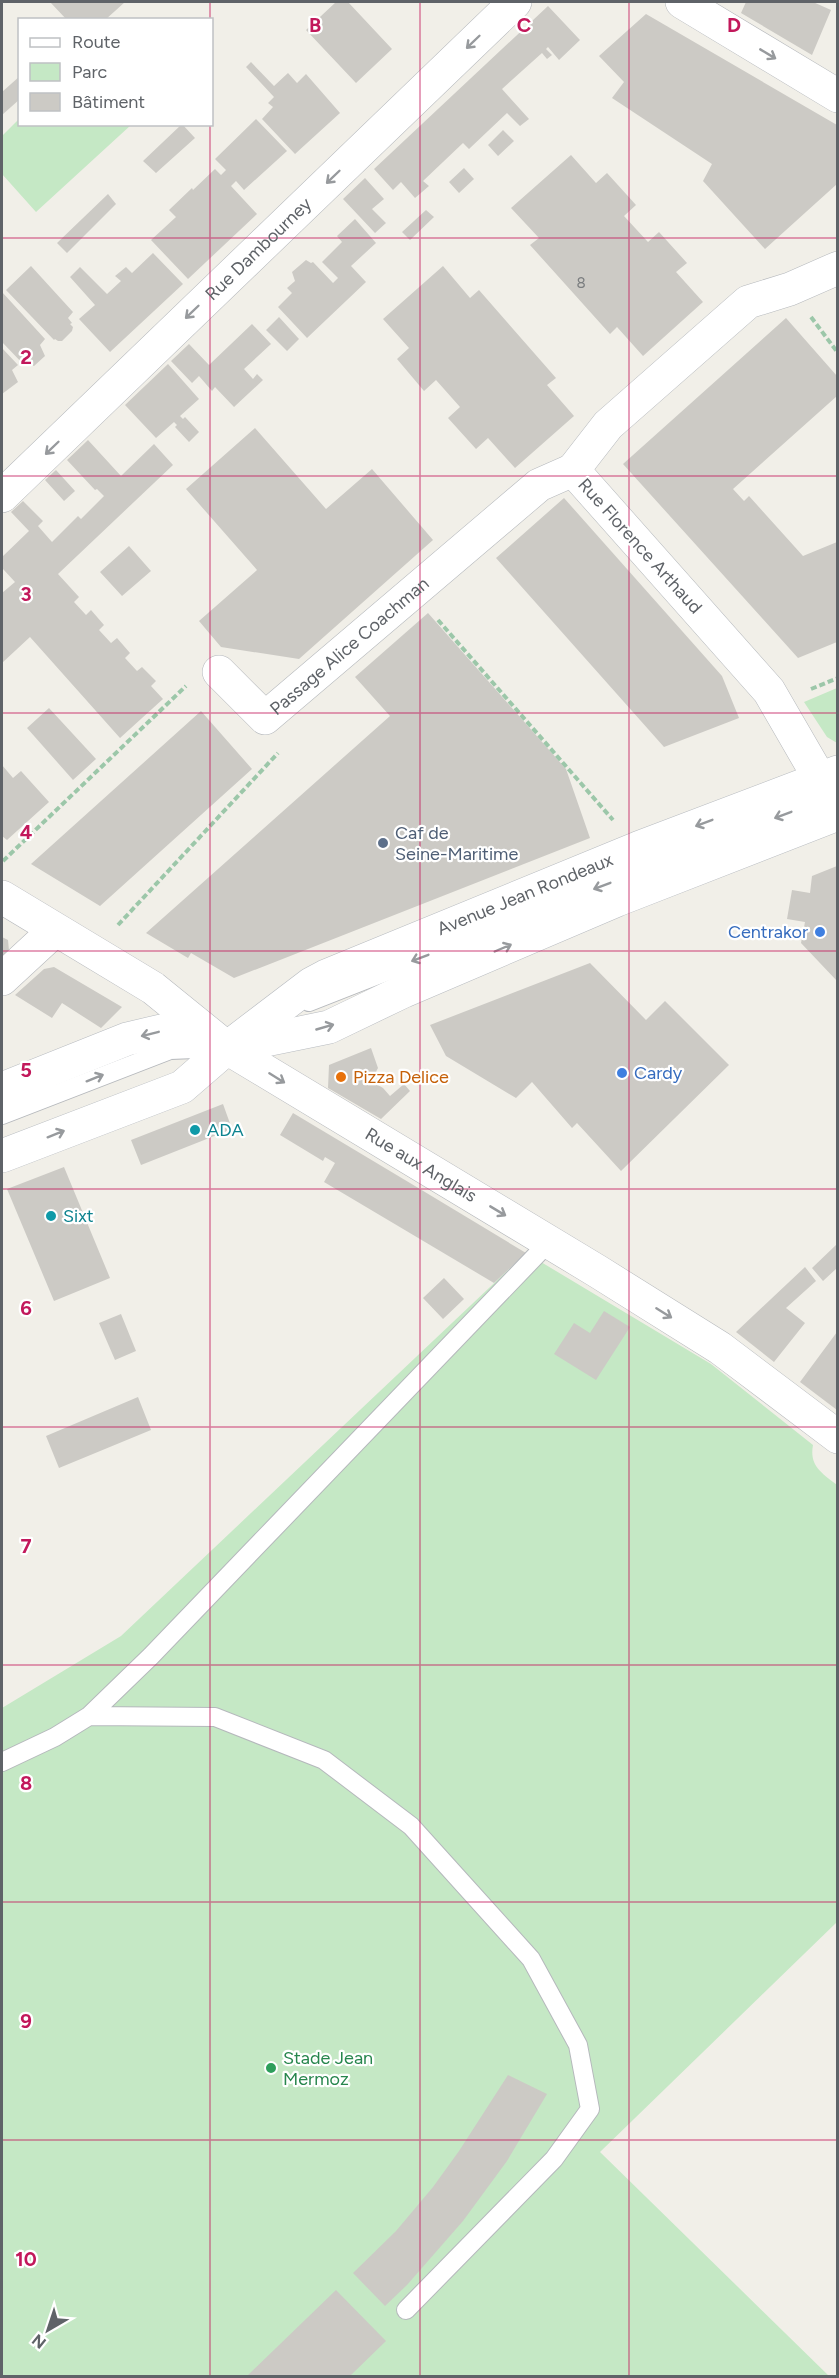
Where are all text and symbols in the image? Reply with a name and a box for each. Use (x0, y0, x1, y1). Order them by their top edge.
text: B (309, 13, 321, 37)
text: C (517, 13, 531, 37)
text: D (727, 13, 741, 37)
legend (18, 18, 213, 126)
text: Route (72, 31, 121, 53)
one-way arrow (466, 35, 481, 49)
one-way arrow (759, 48, 776, 60)
text: Parc (72, 61, 108, 83)
text: Bâtiment (72, 91, 145, 113)
one-way arrow (325, 170, 340, 185)
street label: Rue Dambourney (201, 193, 316, 305)
house number: 8 (576, 274, 586, 292)
one-way arrow (185, 305, 200, 320)
text: 2 (20, 345, 32, 369)
one-way arrow (44, 440, 59, 455)
street label: Rue Florence Arthaud (573, 474, 707, 618)
street label: Passage Alice Coachman (266, 572, 433, 720)
text: 3 (20, 582, 32, 606)
one-way arrow (774, 810, 793, 821)
one-way arrow (695, 818, 714, 829)
text: 4 (20, 820, 33, 844)
place label: Caf de Seine-Maritime (395, 822, 518, 865)
marker: Caf de Seine-Maritime (376, 836, 390, 850)
street label: Avenue Jean Rondeaux (434, 848, 617, 940)
one-way arrow (593, 882, 611, 893)
place label: Centrakor (728, 921, 808, 943)
marker: Centrakor (813, 925, 827, 939)
one-way arrow (494, 942, 512, 954)
one-way arrow (411, 953, 430, 964)
one-way arrow (315, 1021, 334, 1032)
one-way arrow (141, 1028, 160, 1040)
text: 5 (20, 1058, 32, 1082)
place label: Cardy (634, 1062, 683, 1084)
place label: Pizza Delice (353, 1066, 449, 1088)
marker: Cardy (615, 1066, 629, 1080)
marker: Pizza Delice (334, 1070, 348, 1084)
one-way arrow (85, 1072, 104, 1083)
one-way arrow (268, 1072, 285, 1085)
place label: ADA (207, 1119, 244, 1141)
marker: ADA (188, 1123, 202, 1137)
street label: Rue aux Anglais (361, 1123, 481, 1207)
one-way arrow (46, 1127, 64, 1138)
place label: Sixt (63, 1205, 94, 1227)
one-way arrow (489, 1206, 506, 1218)
marker: Sixt (44, 1209, 58, 1223)
text: 6 (20, 1296, 32, 1320)
one-way arrow (655, 1307, 672, 1319)
text: 7 (20, 1534, 32, 1558)
text: 8 (20, 1771, 32, 1795)
text: 9 (20, 2009, 32, 2033)
place label: Stade Jean Mermoz (283, 2047, 373, 2090)
marker: Stade Jean Mermoz (264, 2061, 278, 2075)
text: 10 (15, 2247, 37, 2271)
north arrow (18, 2300, 78, 2360)
text: N (28, 2330, 50, 2353)

